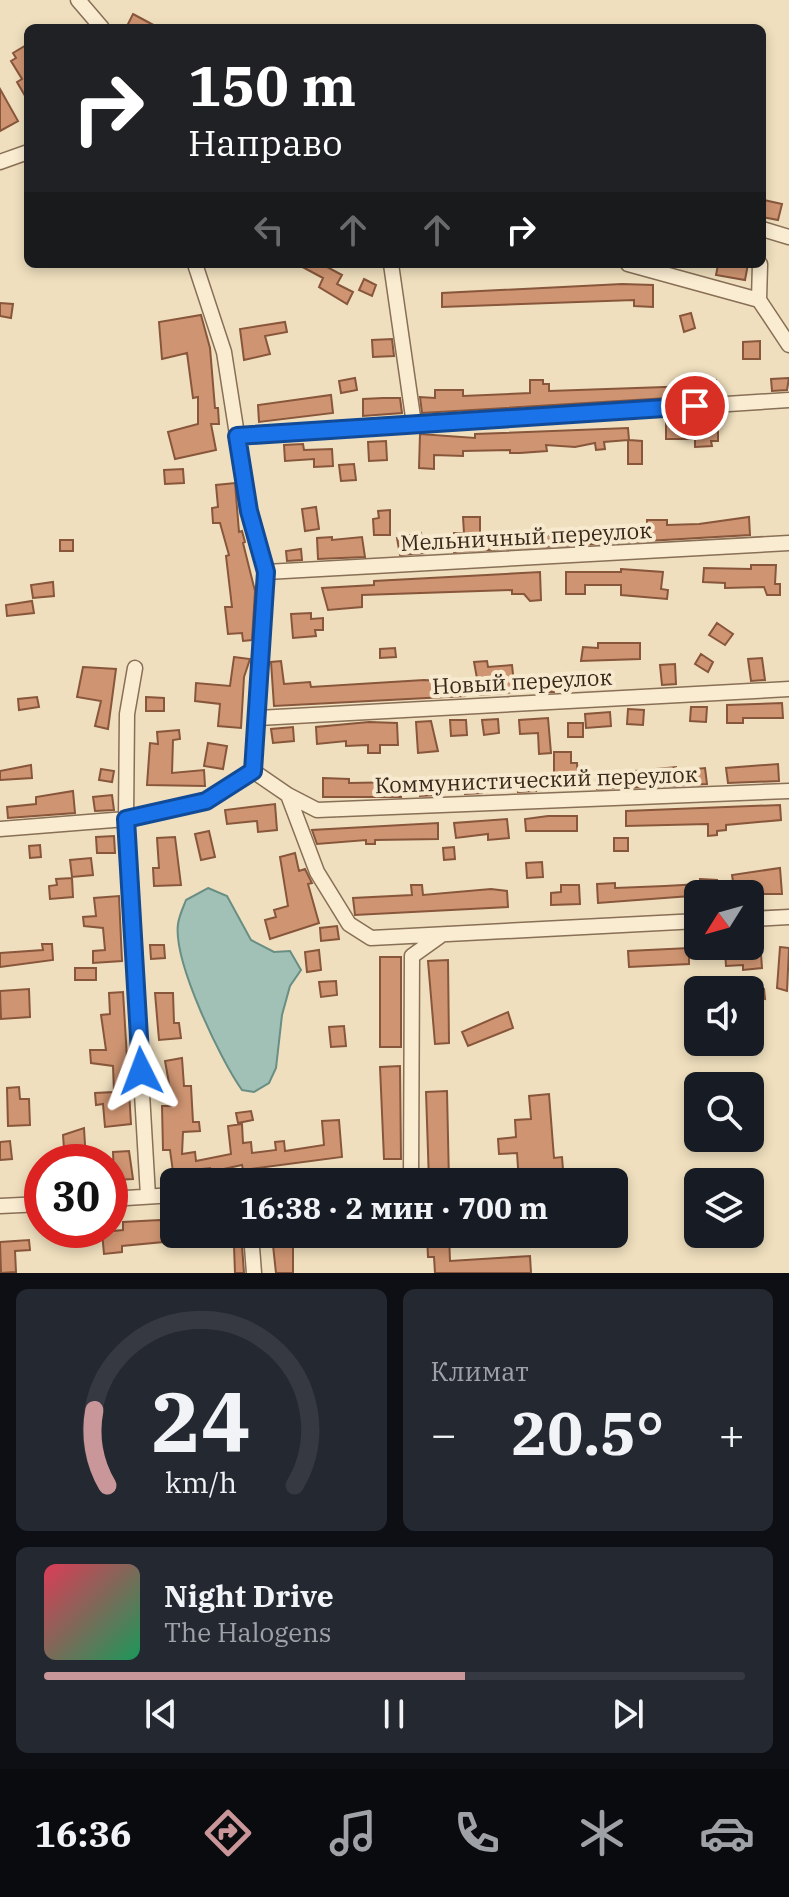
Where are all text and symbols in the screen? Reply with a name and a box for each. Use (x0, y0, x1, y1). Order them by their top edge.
text: 150 m (188, 49, 356, 121)
icon: right (56, 56, 160, 160)
text: Направо (188, 119, 343, 166)
icon: left (247, 208, 291, 252)
icon: ahead (331, 208, 375, 252)
icon: ahead (415, 208, 459, 252)
icon: right (499, 208, 543, 252)
pin (661, 372, 729, 440)
icon: arrive (673, 384, 717, 428)
street label: Мельничный переулок (400, 515, 653, 557)
street label: Новый переулок (431, 662, 613, 700)
street label: Коммунистический переулок (374, 759, 698, 799)
north arrow (684, 880, 764, 960)
map controls (684, 880, 764, 1248)
button: sound (684, 976, 764, 1056)
position arrow (99, 1029, 183, 1113)
button: search (684, 1072, 764, 1152)
speed limit sign: 30 (24, 1144, 128, 1248)
button: layers (684, 1168, 764, 1248)
text: 16:38 · 2 мин · 700 m (240, 1188, 548, 1227)
text: Климат (431, 1354, 529, 1388)
text: 24 (151, 1367, 251, 1475)
text: 20.5° (511, 1393, 664, 1472)
text: − (431, 1405, 457, 1462)
text: + (719, 1405, 745, 1462)
text: km/h (165, 1464, 237, 1501)
text: Night Drive (164, 1576, 334, 1615)
text: The Halogens (164, 1615, 332, 1649)
icon: previous (139, 1692, 183, 1736)
icon: pause (372, 1692, 416, 1736)
icon: next (606, 1692, 650, 1736)
icon: directions (200, 1805, 256, 1861)
icon: music (325, 1805, 381, 1861)
icon: phone (449, 1805, 505, 1861)
icon: climate (574, 1805, 630, 1861)
icon: car (699, 1805, 755, 1861)
text: 16:36 (34, 1810, 132, 1857)

